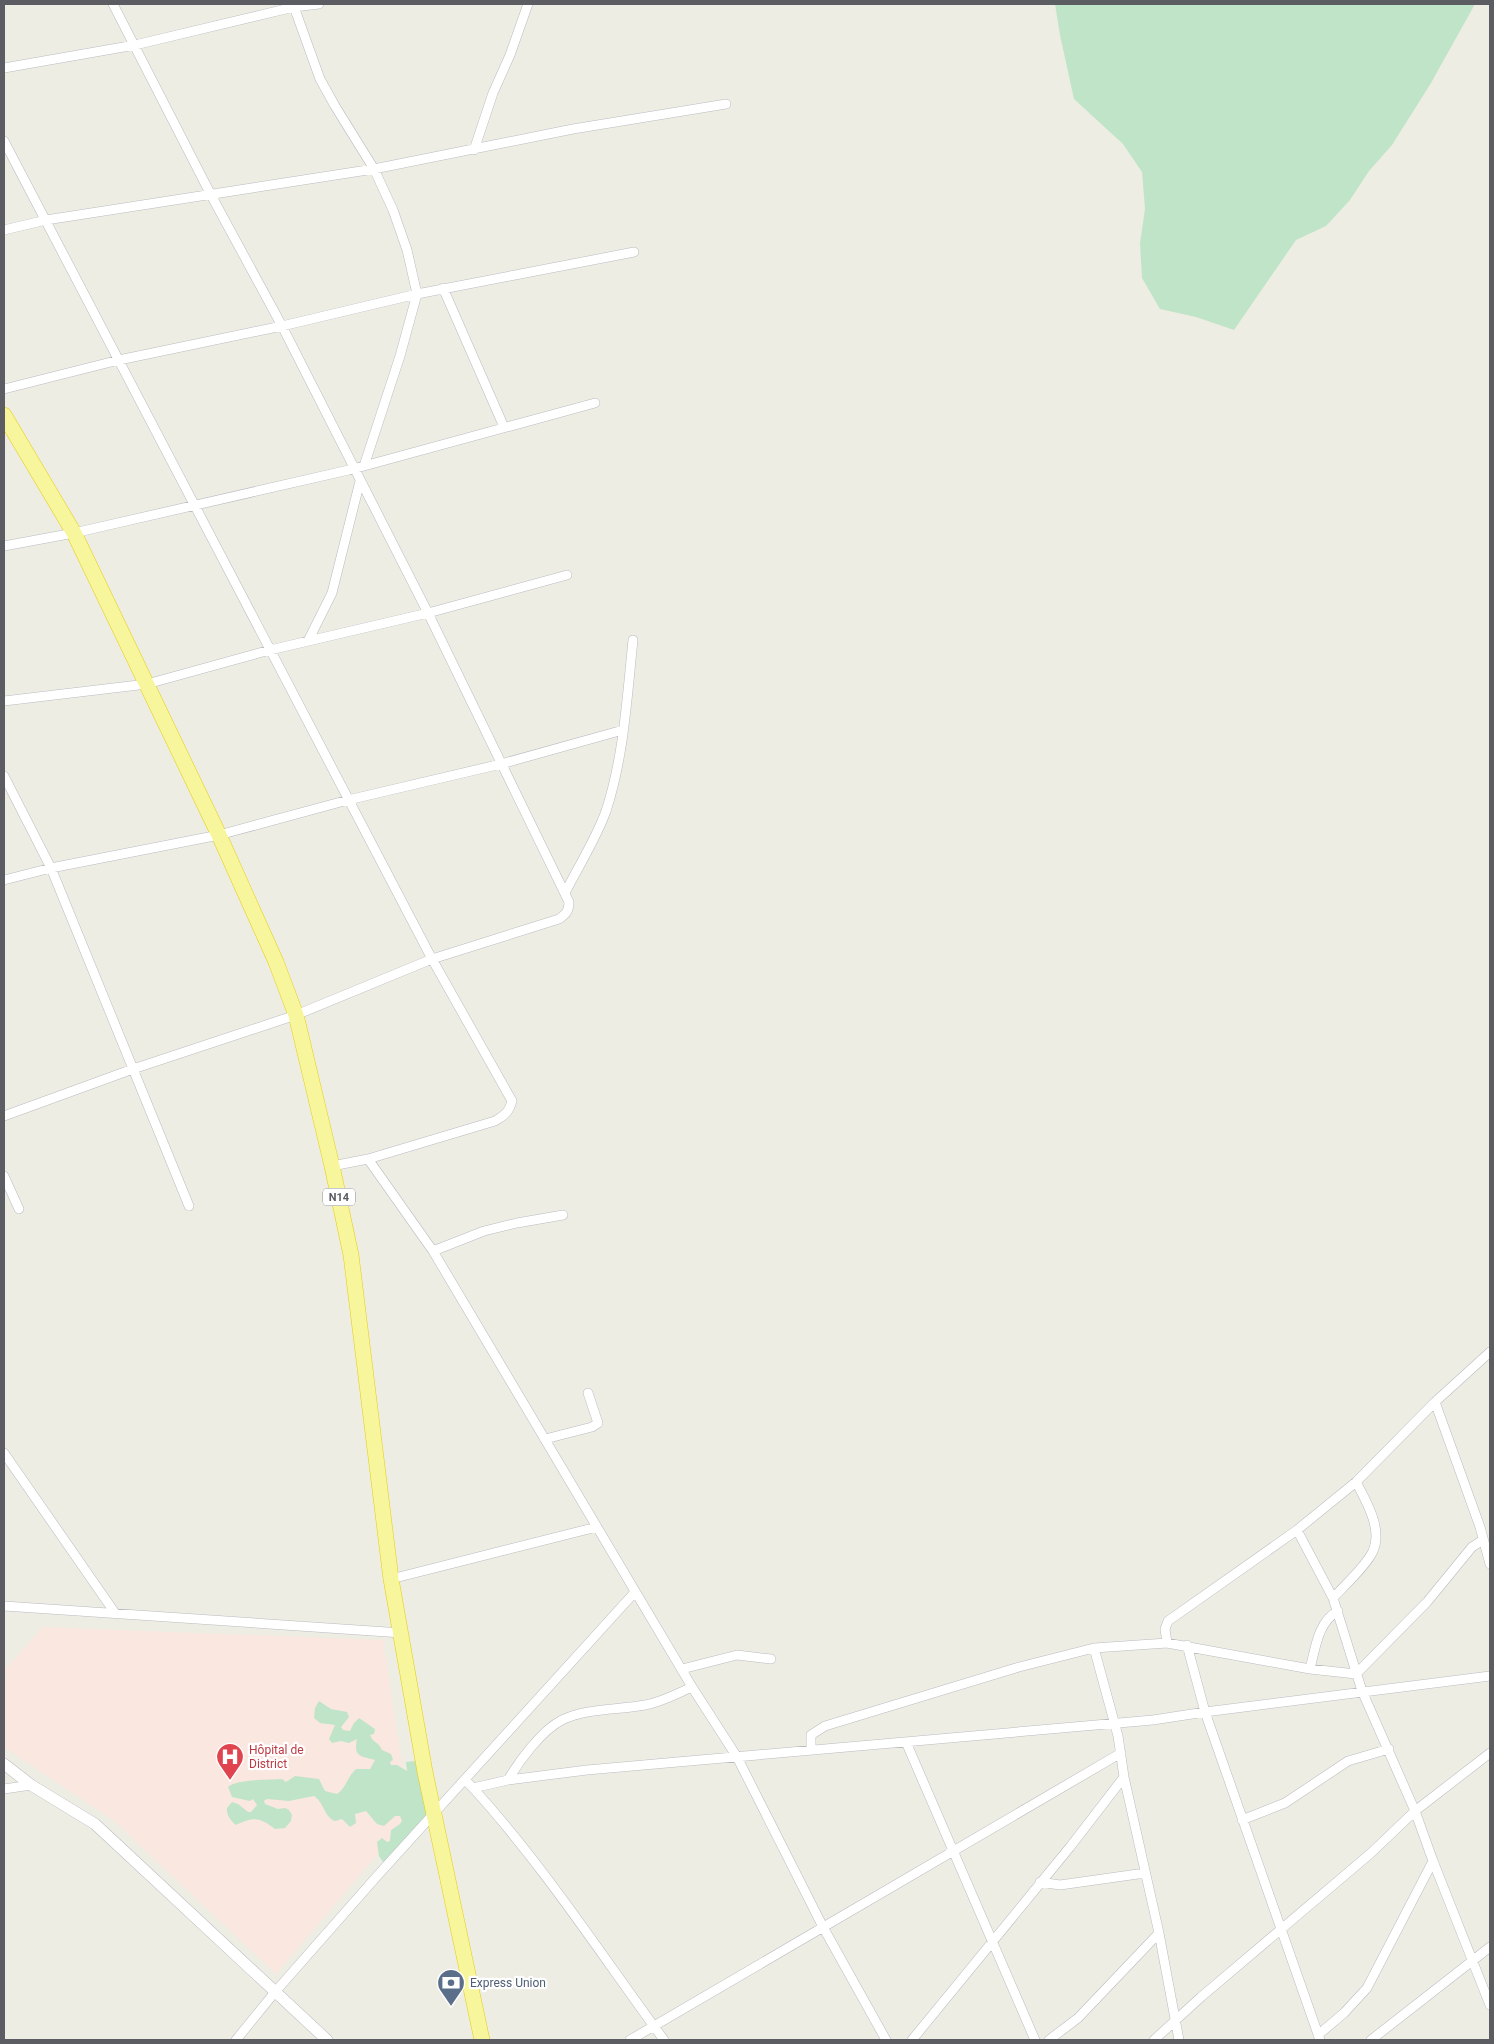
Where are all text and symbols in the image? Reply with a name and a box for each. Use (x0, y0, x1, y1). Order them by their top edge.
road number: N14 (323, 1188, 355, 1206)
hospital icon: Hôpital de District (215, 1742, 245, 1781)
place label: Hôpital de District (249, 1743, 304, 1771)
bank icon: Express Union (436, 1968, 466, 2007)
place label: Express Union (470, 1976, 546, 1990)

